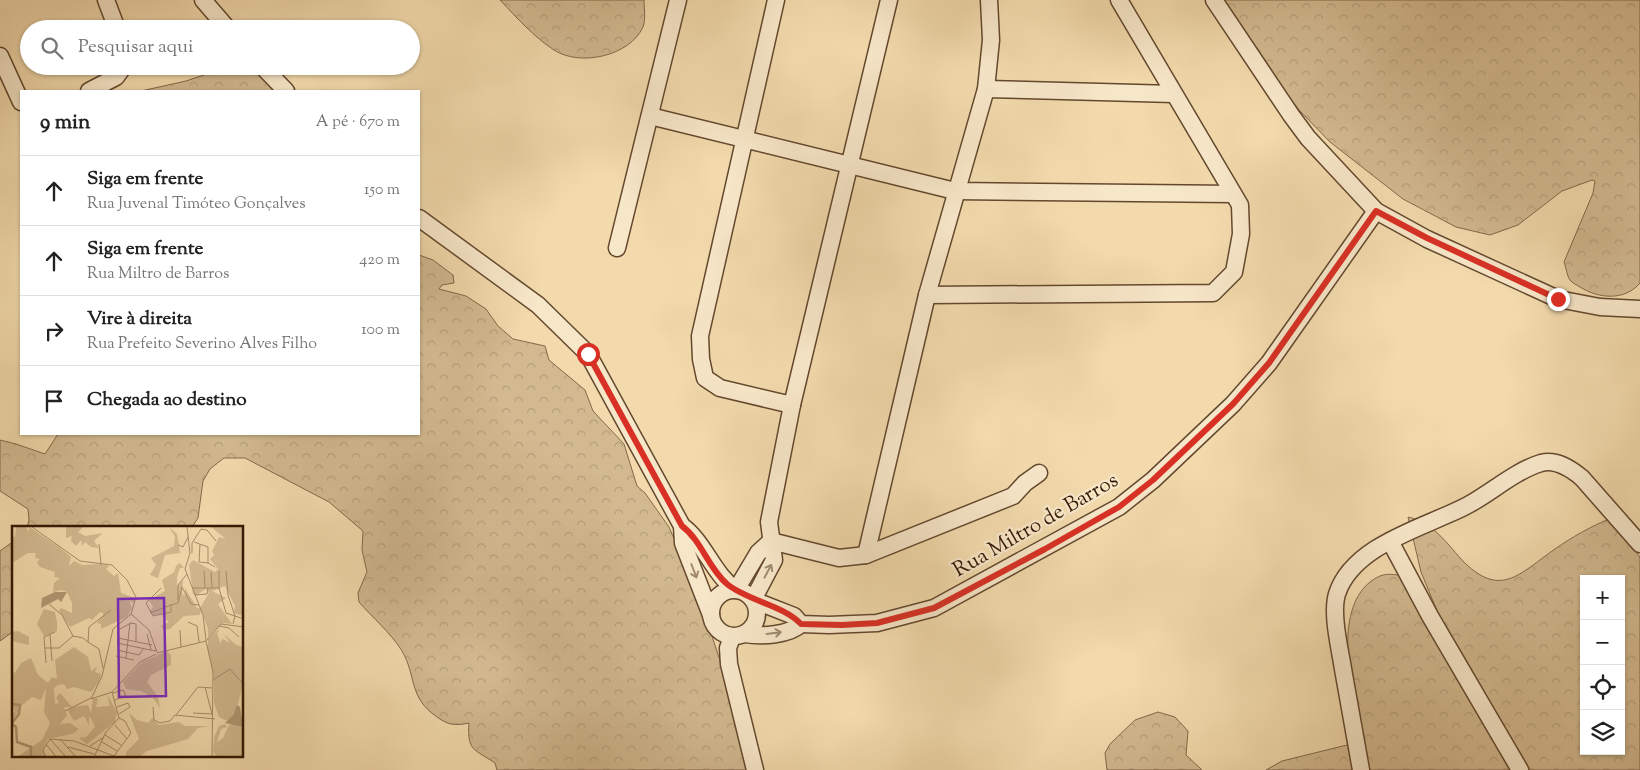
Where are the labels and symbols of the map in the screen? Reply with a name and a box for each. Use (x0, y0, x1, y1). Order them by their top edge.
route end (1547, 288, 1570, 311)
route start (577, 343, 600, 366)
street label: Rua Miltro de Barros (948, 466, 1124, 586)
inset map (12, 526, 244, 758)
one-way arrow (689, 563, 699, 578)
one-way arrow (763, 564, 773, 579)
one-way arrow (766, 628, 782, 638)

